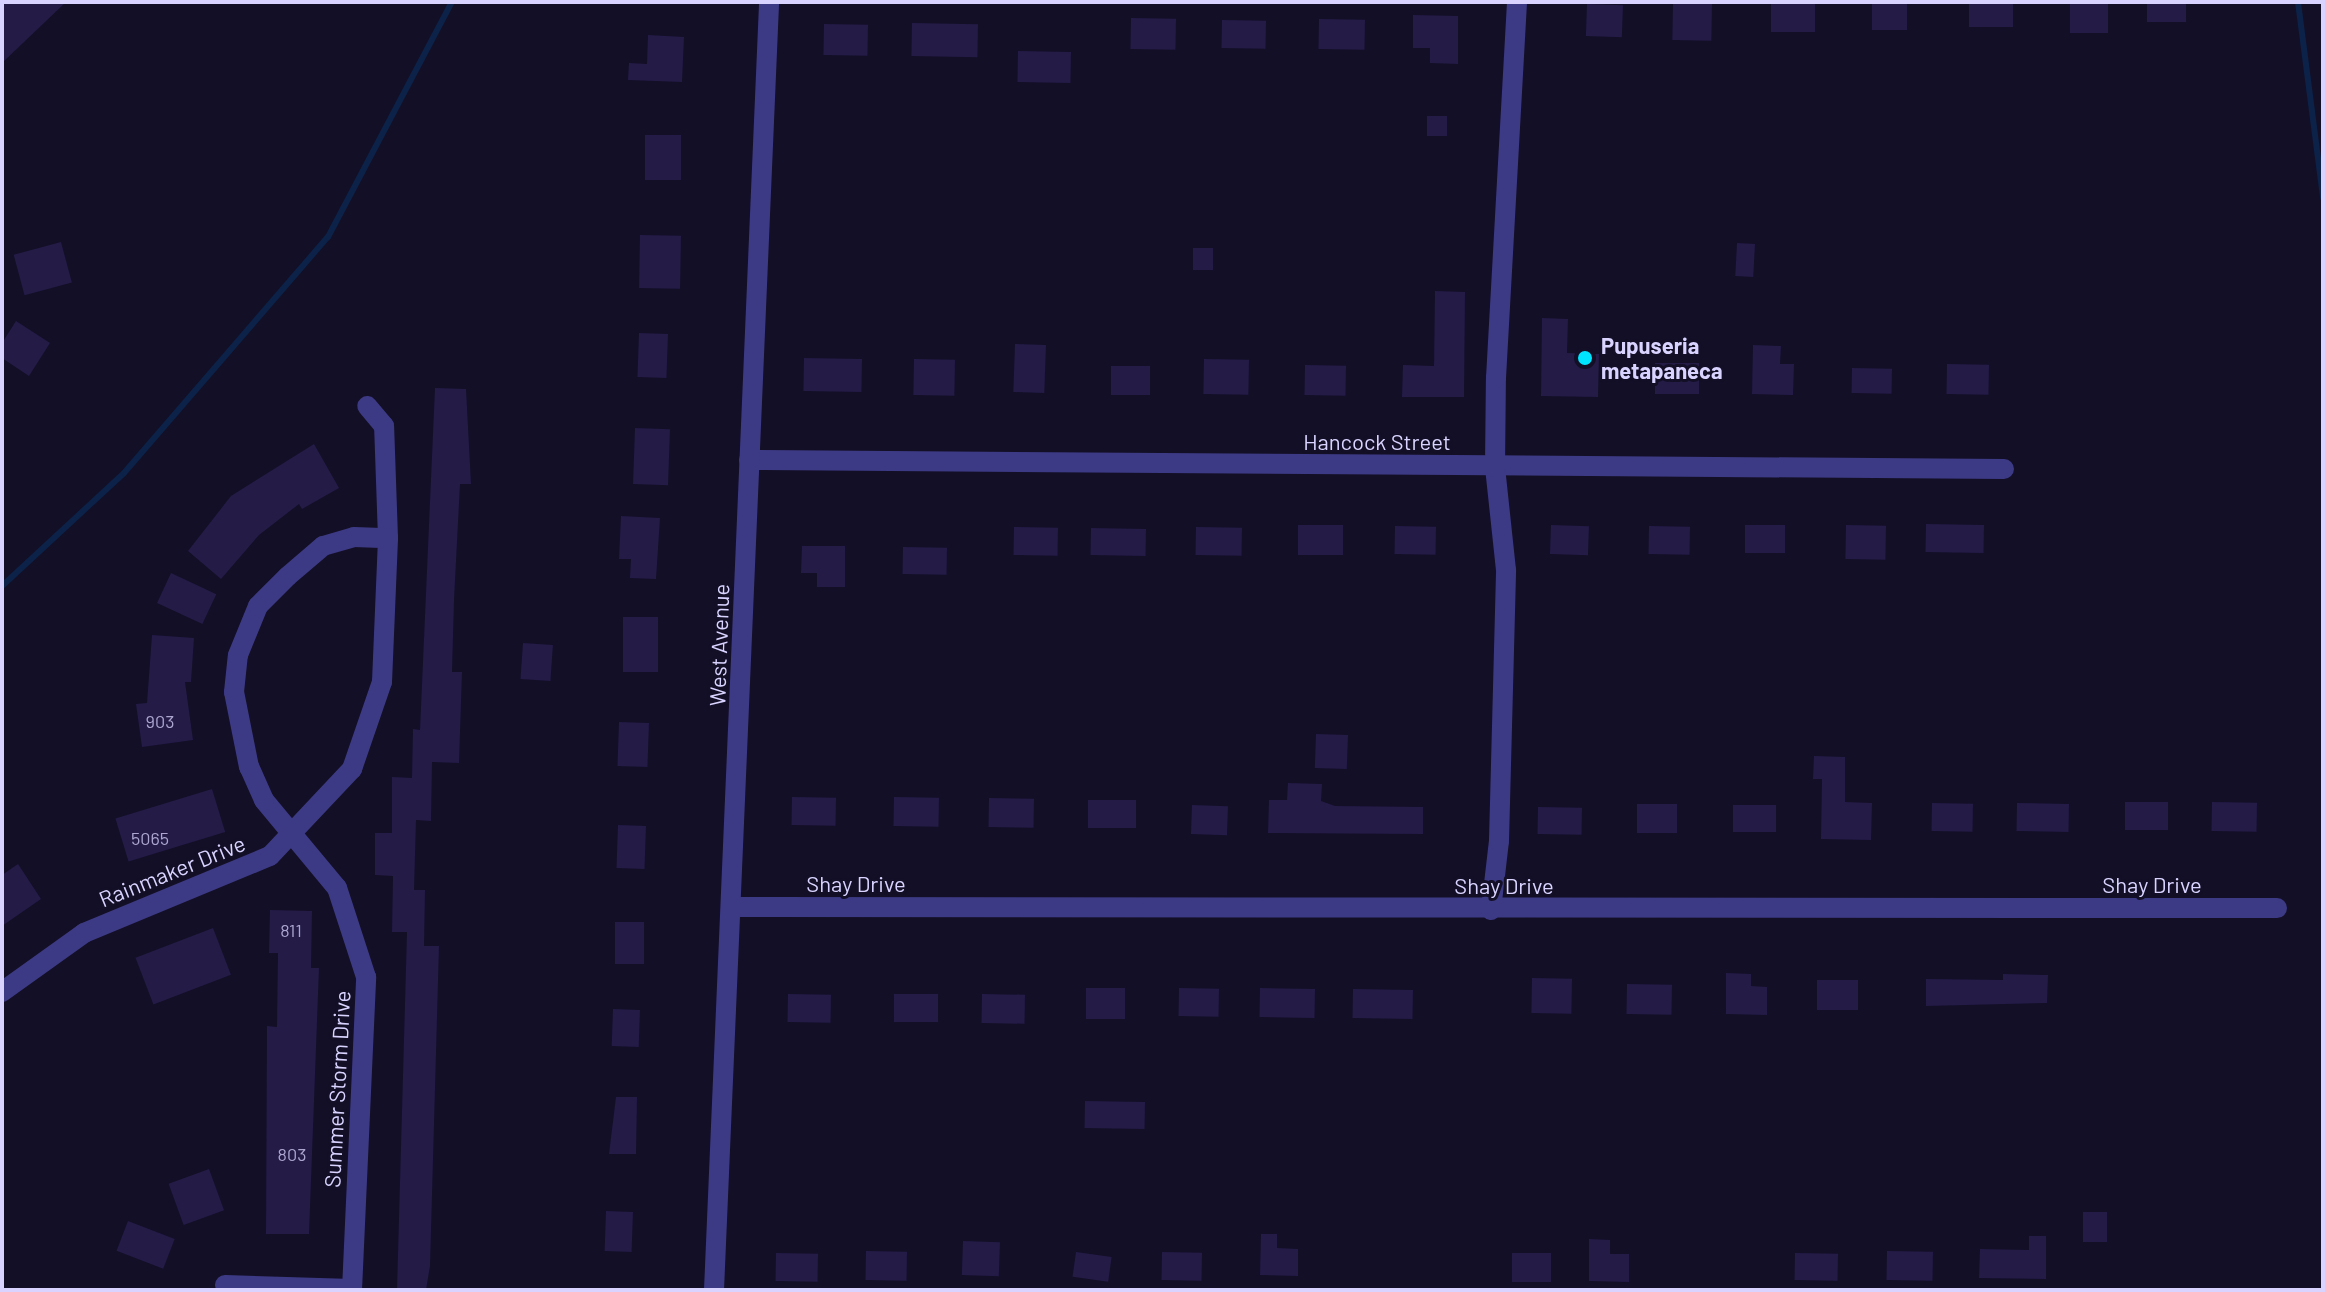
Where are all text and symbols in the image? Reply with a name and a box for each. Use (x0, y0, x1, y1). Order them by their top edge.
place label: Pupuseria metapaneca (1601, 332, 1723, 384)
marker: Pupuseria metapaneca (1576, 349, 1594, 367)
street label: Hancock Street (1303, 429, 1451, 455)
street label: West Avenue (704, 583, 734, 707)
house number: 903 (146, 710, 174, 732)
house number: 5065 (131, 827, 169, 849)
street label: Rainmaker Drive (95, 830, 249, 912)
street label: Shay Drive (806, 871, 906, 897)
street label: Shay Drive (2102, 872, 2202, 898)
street label: Shay Drive (1454, 873, 1554, 899)
house number: 811 (280, 919, 302, 941)
street label: Summer Storm Drive (319, 990, 355, 1188)
house number: 803 (278, 1143, 306, 1165)

